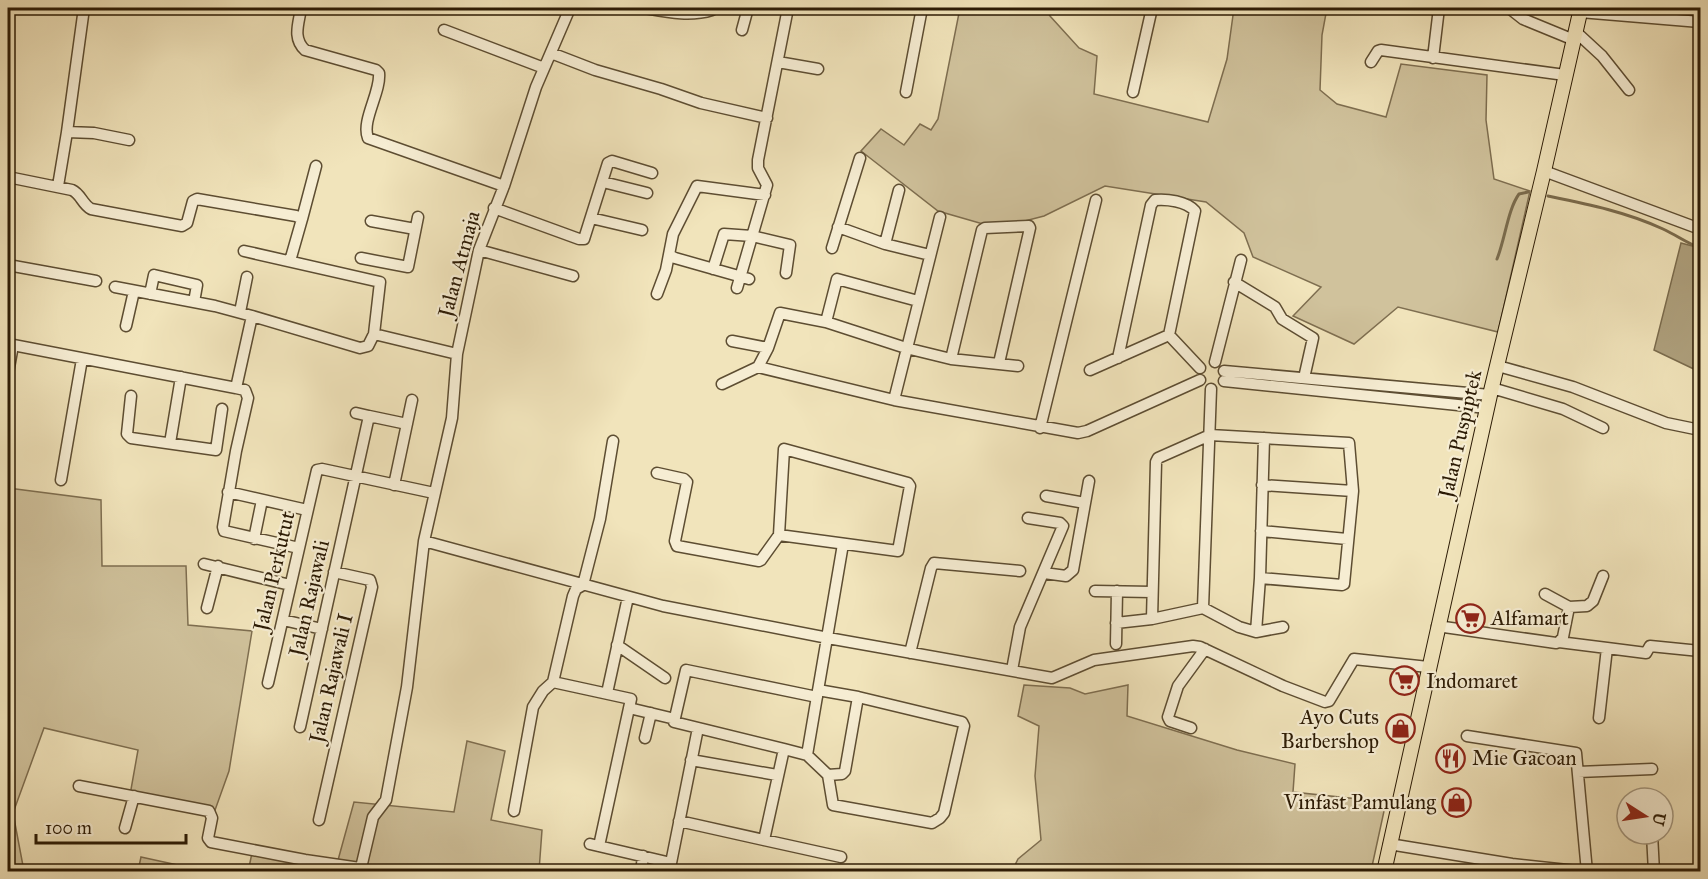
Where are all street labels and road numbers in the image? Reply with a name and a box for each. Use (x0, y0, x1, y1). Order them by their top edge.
street label: Jalan Atmaja (432, 208, 486, 322)
street label: Jalan Puspiptek (1432, 367, 1487, 503)
street label: Jalan Perkutut (247, 508, 301, 635)
street label: Jalan Rajawali (283, 537, 335, 661)
street label: Jalan Rajawali I (303, 611, 359, 747)

